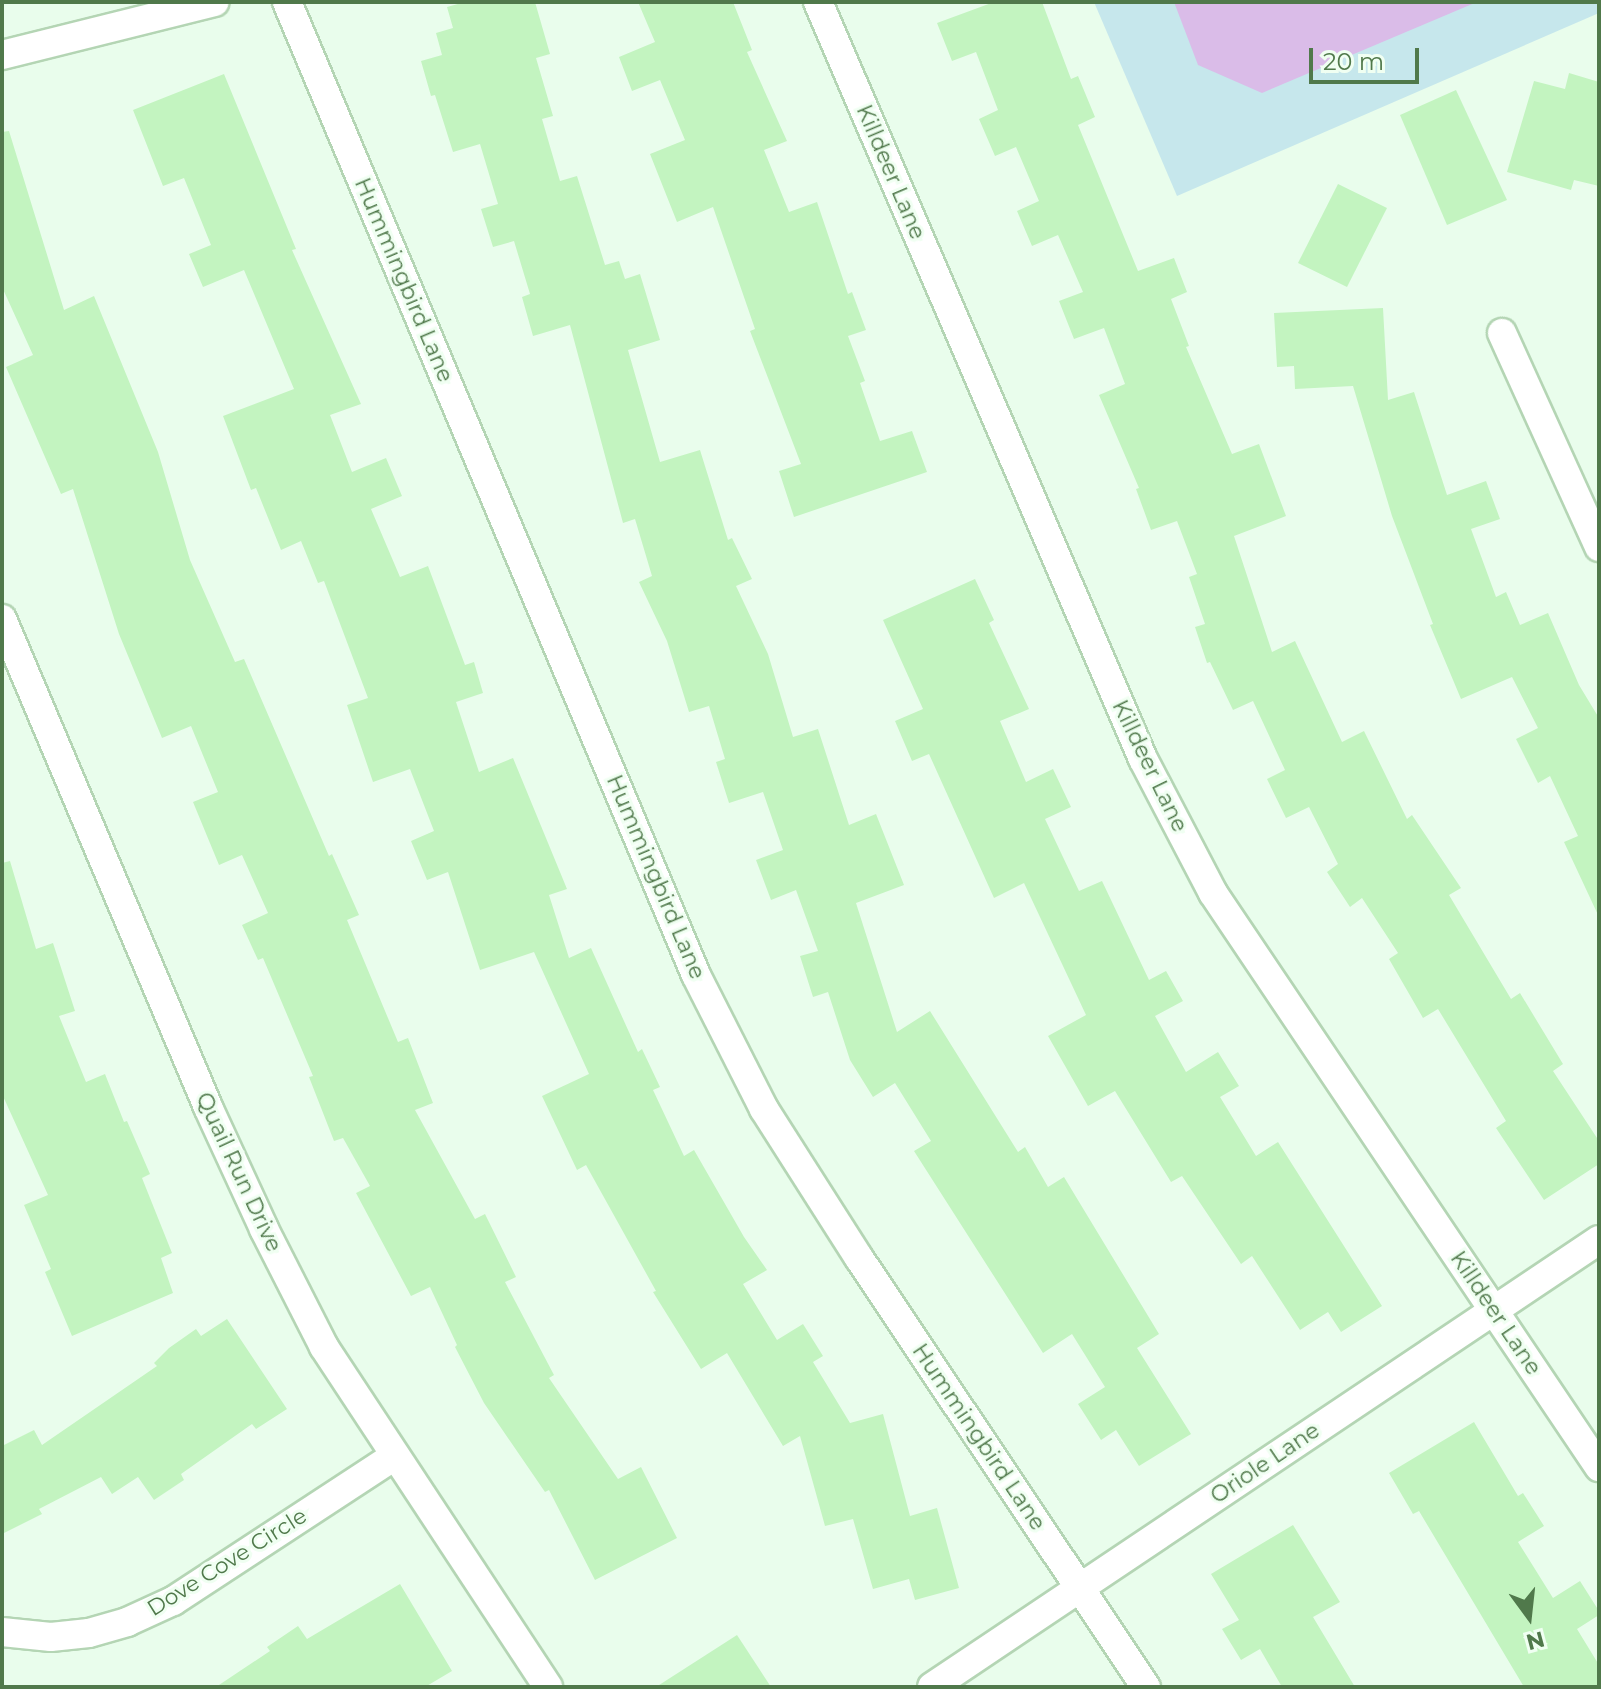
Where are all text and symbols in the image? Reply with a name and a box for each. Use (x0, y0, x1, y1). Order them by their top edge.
scale bar (1313, 32, 1423, 82)
text: 20 m (1323, 47, 1384, 76)
street label: Killdeer Lane (851, 101, 931, 243)
street label: Hummingbird Lane (349, 174, 459, 386)
street label: Killdeer Lane (1107, 696, 1193, 836)
street label: Hummingbird Lane (601, 771, 711, 983)
street label: Quail Run Drive (191, 1088, 287, 1256)
street label: Killdeer Lane (1445, 1246, 1547, 1380)
street label: Hummingbird Lane (907, 1339, 1051, 1535)
street label: Oriole Lane (1205, 1417, 1325, 1509)
street label: Dove Cove Circle (142, 1502, 312, 1622)
north arrow (1489, 1577, 1569, 1657)
text: N (1523, 1625, 1547, 1656)

